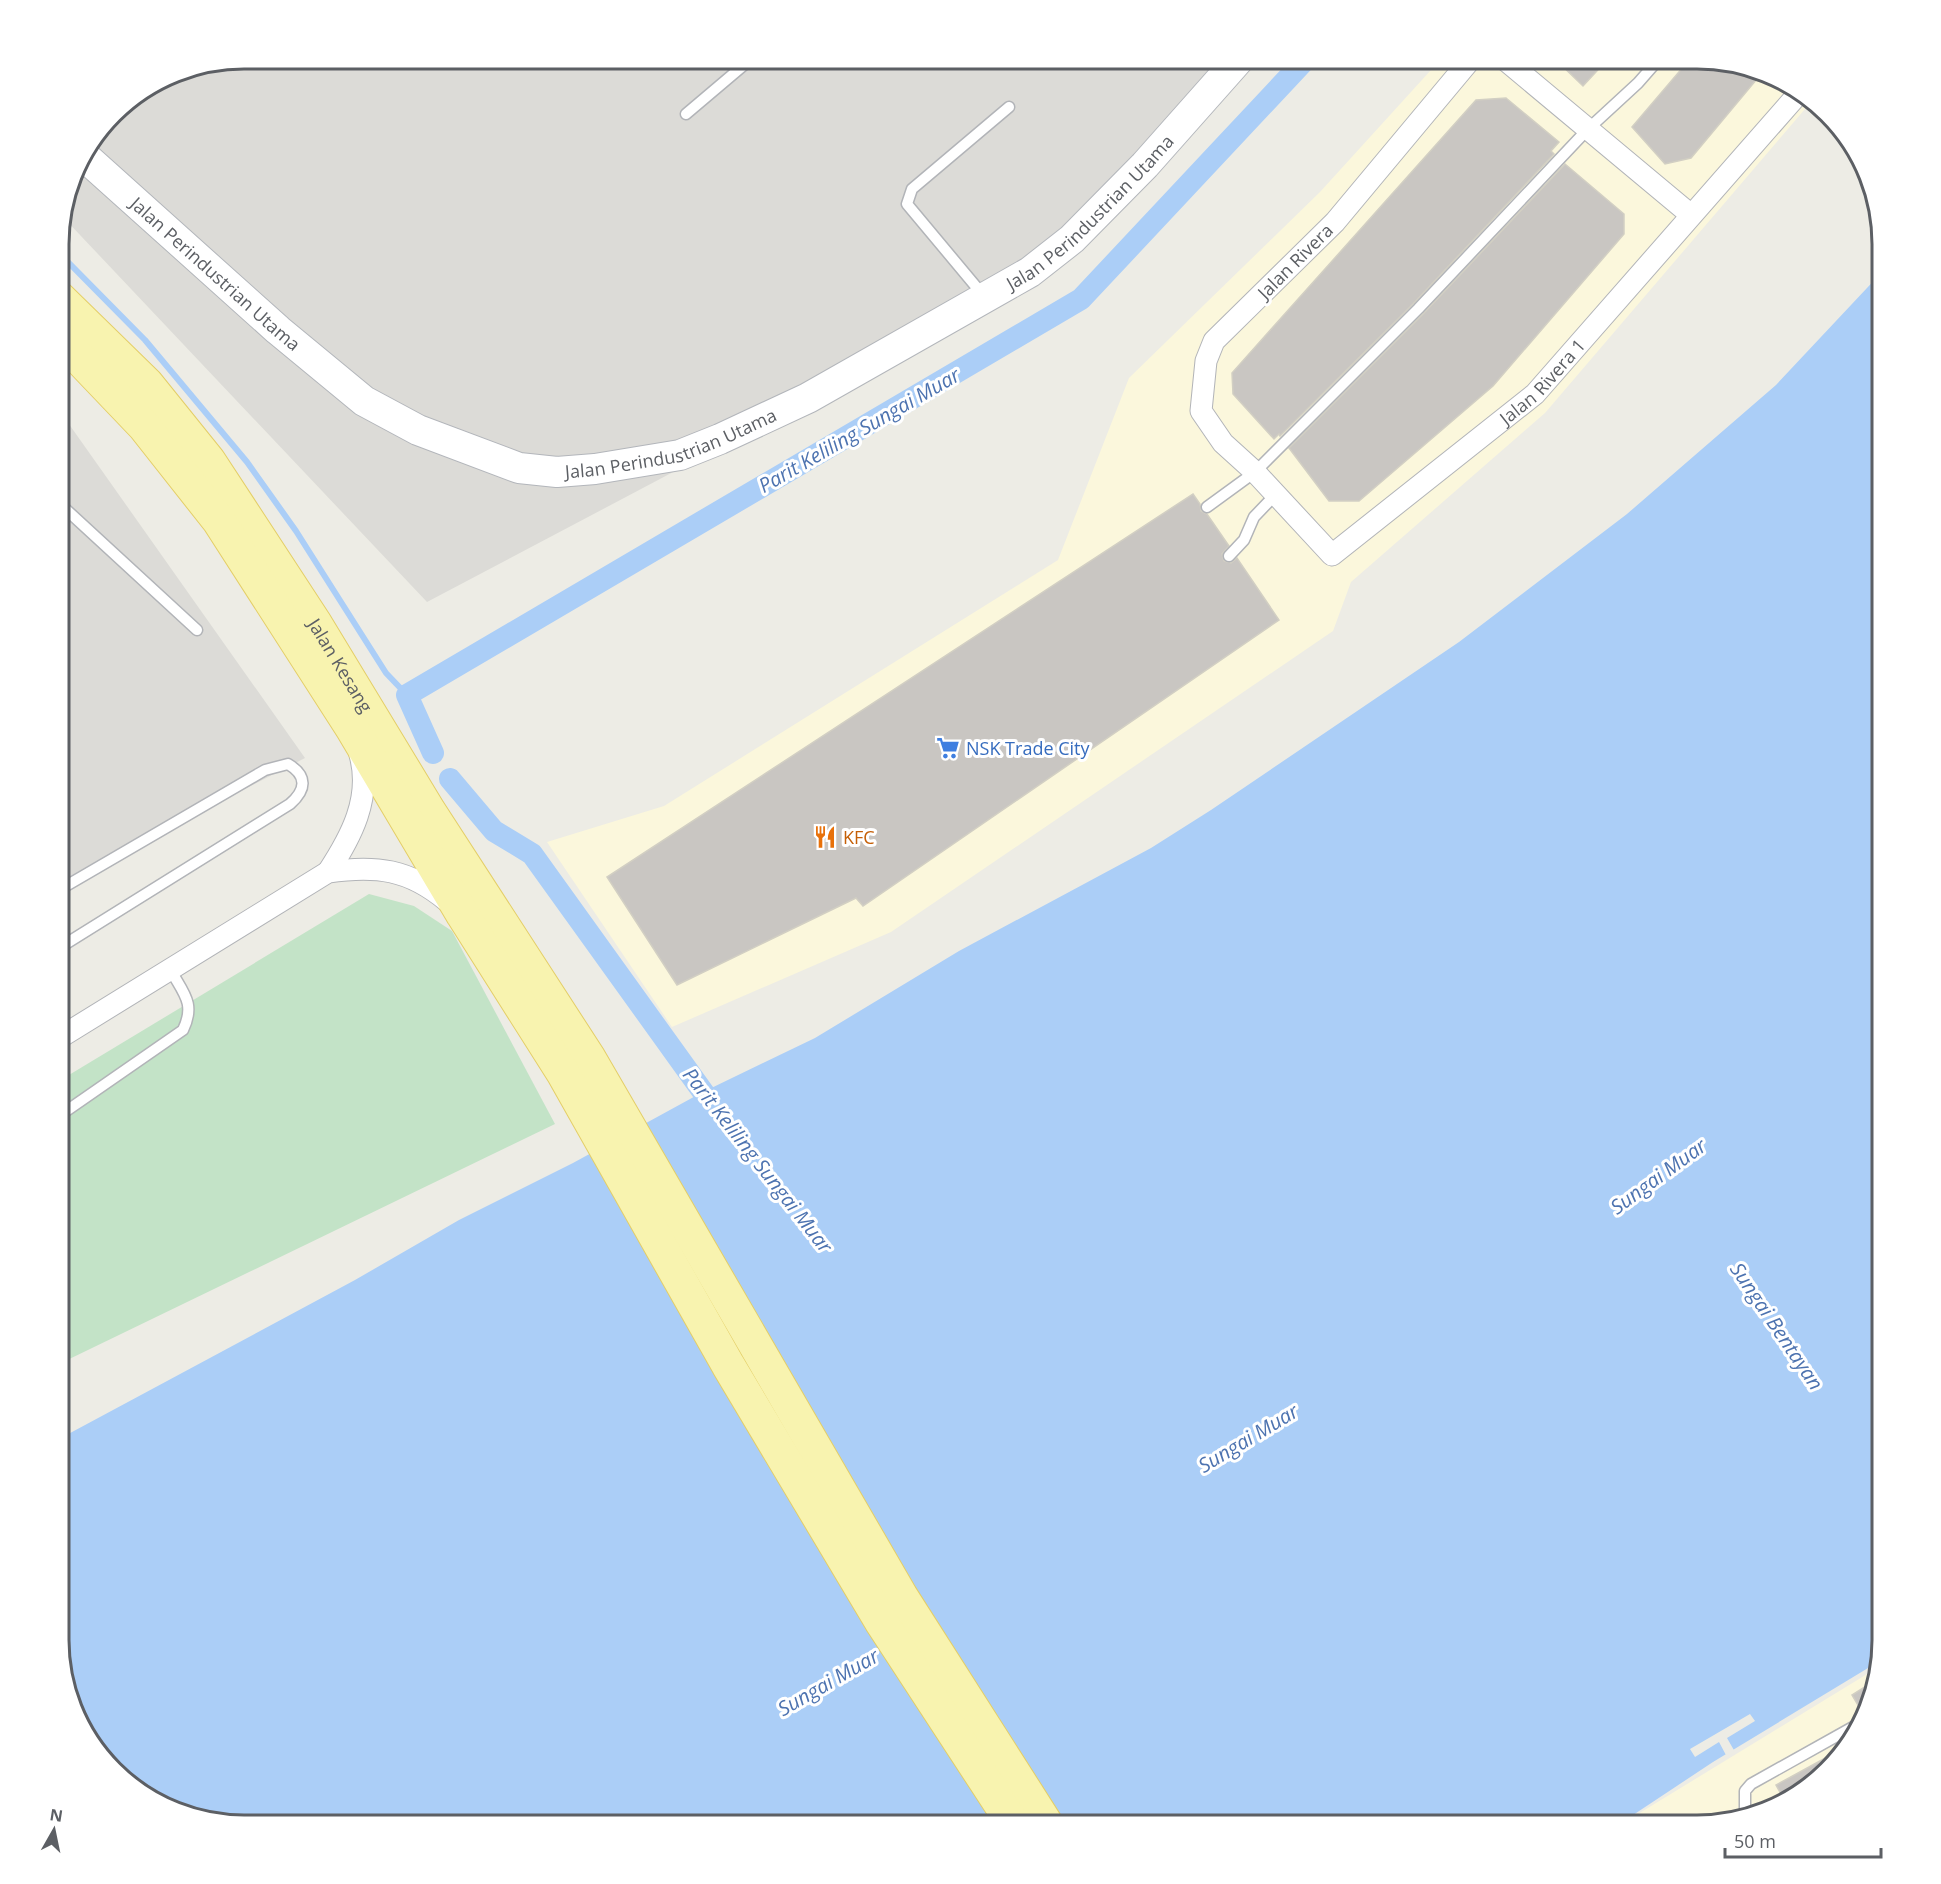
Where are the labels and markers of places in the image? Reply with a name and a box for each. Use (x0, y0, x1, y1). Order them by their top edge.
supermarket icon: NSK Trade City (935, 735, 961, 761)
place label: NSK Trade City (966, 736, 1090, 760)
restaurant icon: KFC (812, 824, 838, 850)
place label: KFC (843, 825, 875, 849)

